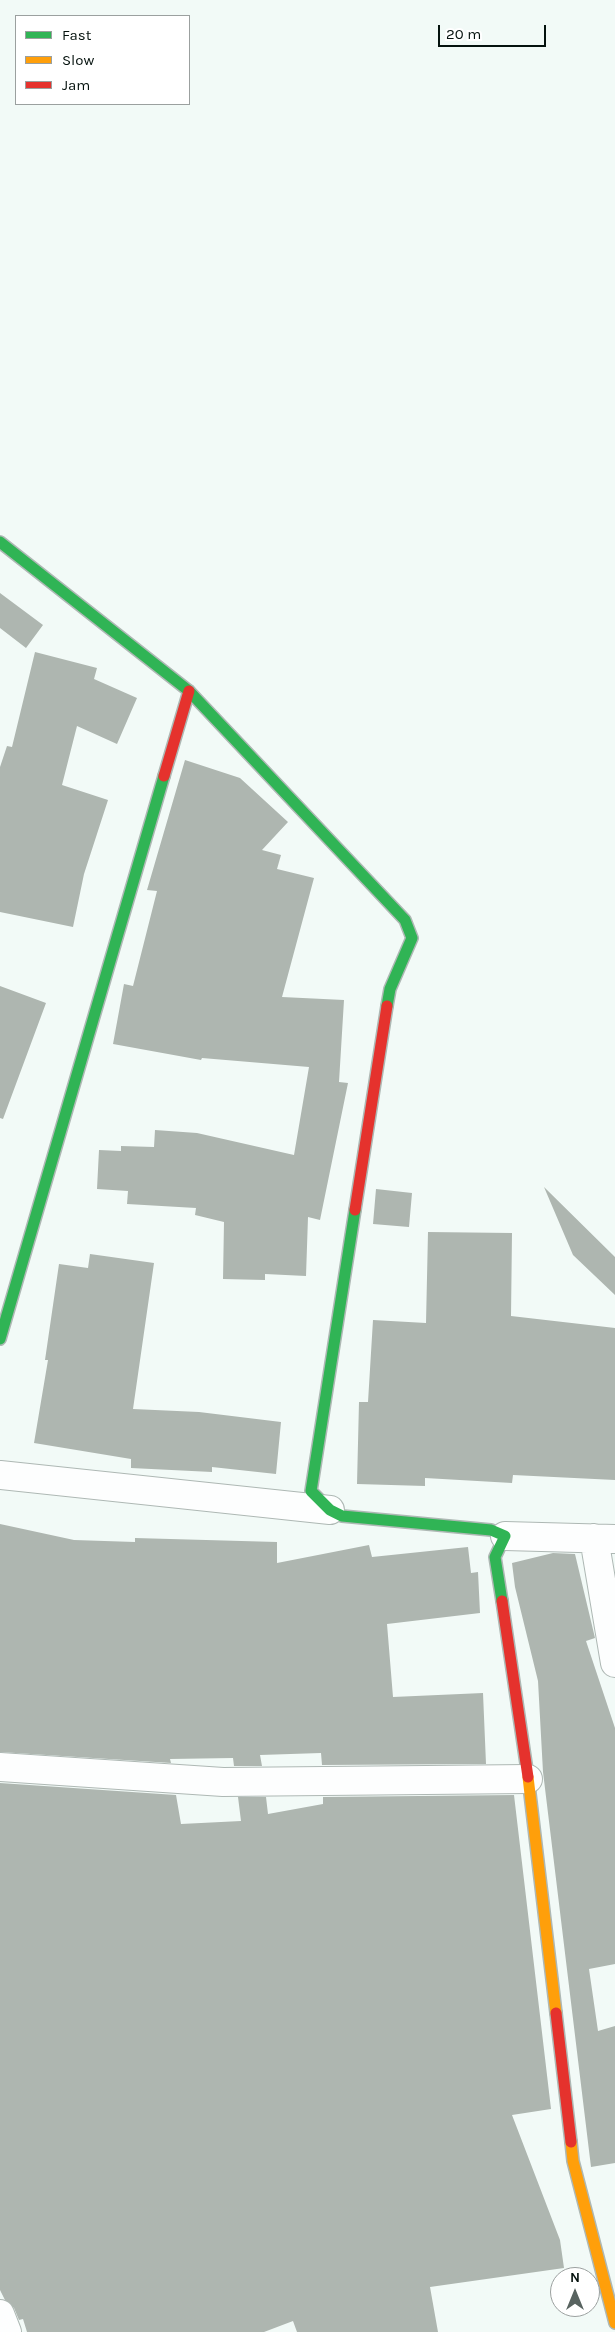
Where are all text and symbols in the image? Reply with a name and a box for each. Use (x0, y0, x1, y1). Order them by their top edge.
legend (15, 15, 190, 105)
scale bar (440, 15, 548, 47)
text: 20 m (446, 25, 481, 43)
text: Fast (62, 26, 91, 44)
text: Slow (62, 51, 94, 69)
text: Jam (62, 76, 90, 94)
north arrow (550, 2267, 600, 2317)
text: N (570, 2269, 580, 2286)

